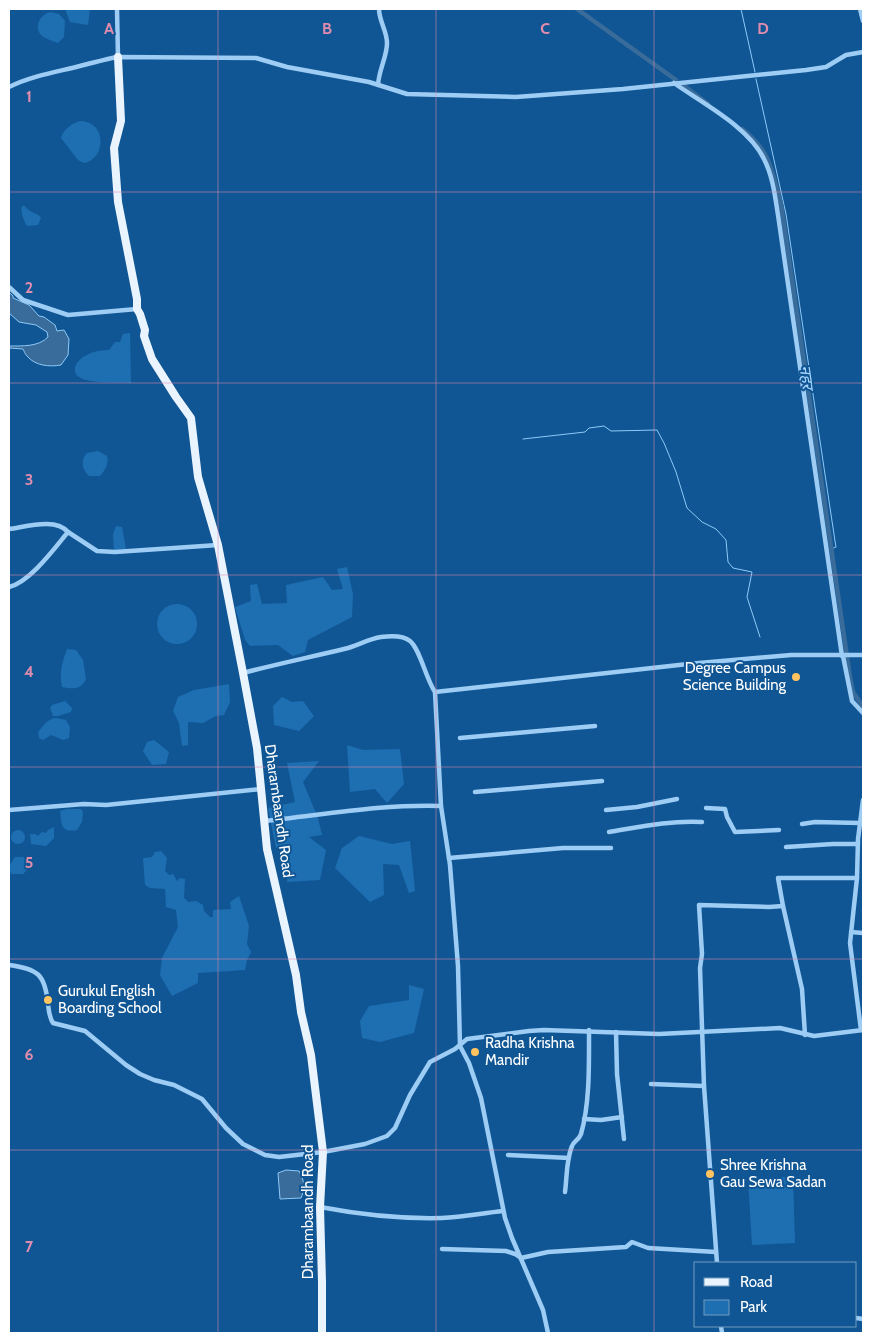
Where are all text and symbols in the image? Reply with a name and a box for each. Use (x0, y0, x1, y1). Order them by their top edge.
text: A (104, 19, 114, 38)
text: B (322, 19, 332, 38)
text: C (540, 19, 550, 38)
text: D (757, 19, 769, 38)
text: 1 (26, 87, 32, 106)
text: 2 (25, 278, 33, 297)
water label: नहर (795, 364, 818, 394)
text: 3 (25, 470, 33, 489)
place label: Degree Campus Science Building (683, 659, 787, 694)
text: 4 (24, 662, 34, 681)
marker: Degree Campus Science Building (790, 671, 802, 683)
street label: Dharambaandh Road (261, 743, 297, 879)
text: 5 (25, 853, 33, 872)
place label: Gurukul English Boarding School (58, 982, 162, 1017)
marker: Gurukul English Boarding School (42, 994, 54, 1006)
place label: Radha Krishna Mandir (485, 1034, 575, 1069)
text: 6 (25, 1045, 34, 1064)
marker: Radha Krishna Mandir (469, 1046, 481, 1058)
street label: Dharambaandh Road (299, 1145, 317, 1279)
place label: Shree Krishna Gau Sewa Sadan (720, 1156, 826, 1191)
marker: Shree Krishna Gau Sewa Sadan (704, 1168, 716, 1180)
text: 7 (25, 1237, 34, 1256)
legend (694, 1262, 857, 1327)
text: Road (740, 1273, 773, 1291)
text: Park (740, 1298, 767, 1316)

